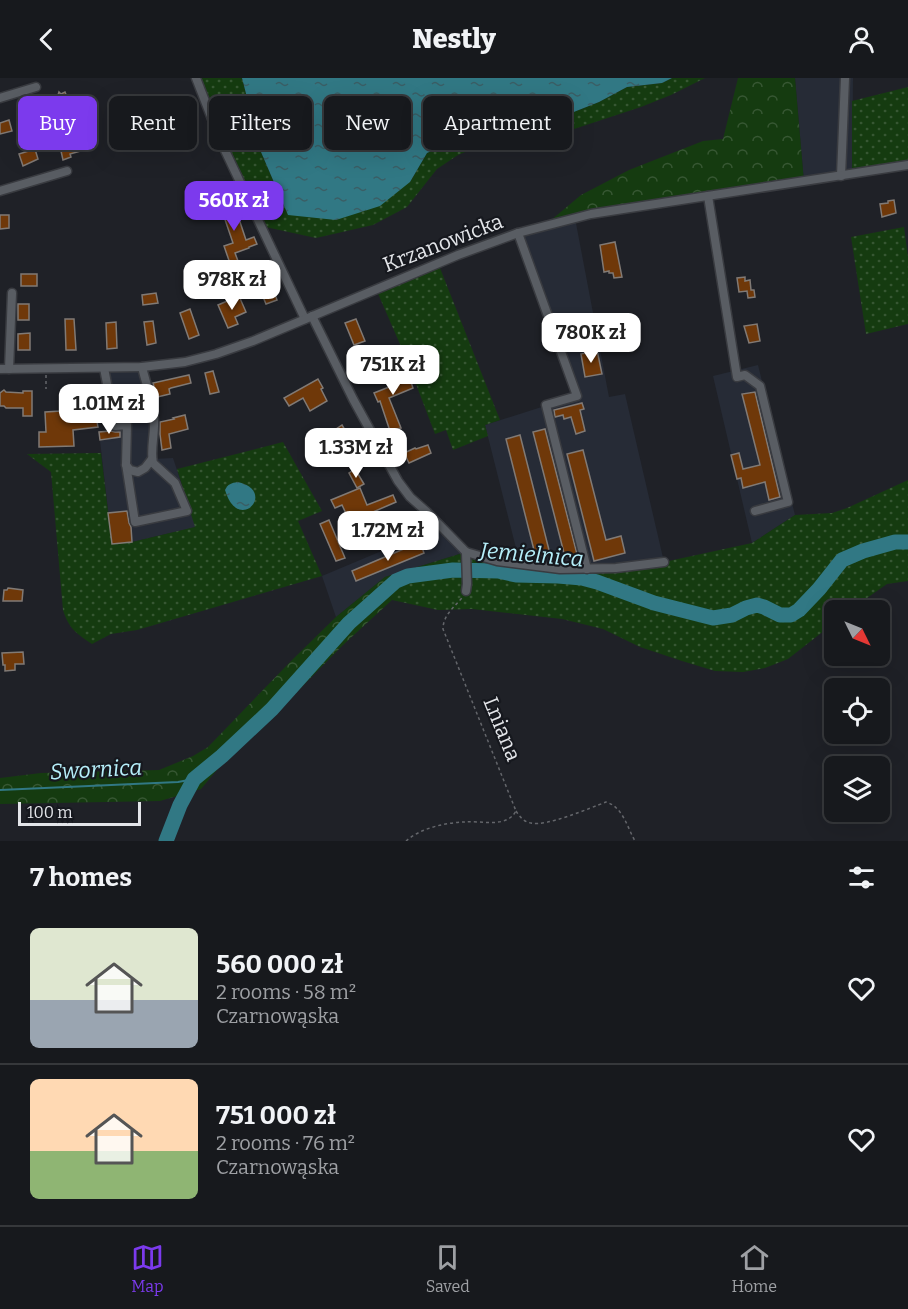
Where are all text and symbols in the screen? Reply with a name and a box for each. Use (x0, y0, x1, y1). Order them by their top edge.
icon: back (30, 23, 63, 56)
text: Nestly (412, 23, 496, 55)
icon: person (845, 23, 878, 56)
chip: Buy (18, 96, 97, 150)
chip: Rent (109, 96, 197, 150)
chip: Filters (209, 96, 312, 150)
chip: New (324, 96, 411, 150)
chip: Apartment (423, 96, 572, 150)
pin: 560K zł (179, 181, 289, 232)
text: 560K zł (199, 188, 269, 212)
street label: Krzanowicka (379, 208, 507, 278)
pin: 978K zł (177, 260, 287, 311)
text: 978K zł (197, 267, 267, 291)
pin: 780K zł (536, 313, 646, 364)
text: 780K zł (556, 320, 626, 344)
pin: 751K zł (338, 345, 448, 396)
text: 751K zł (360, 352, 426, 376)
pin: 1.01M zł (47, 384, 171, 435)
text: 1.01M zł (73, 391, 145, 415)
pin: 1.33M zł (294, 428, 418, 479)
text: 1.33M zł (319, 435, 393, 459)
pin: 1.72M zł (326, 511, 450, 562)
text: 1.72M zł (352, 518, 424, 542)
water label: Jemielnica (477, 536, 585, 572)
north arrow (824, 600, 890, 666)
map controls (824, 600, 890, 822)
button: locate (824, 678, 890, 744)
street label: Lniana (477, 693, 527, 765)
water label: Swornica (49, 754, 143, 785)
button: layers (824, 756, 890, 822)
scale bar (18, 799, 141, 826)
text: 100 m (27, 803, 72, 822)
icon: filters (845, 861, 878, 894)
text: 7 homes (30, 862, 132, 893)
text: 560 000 zł (216, 949, 344, 980)
icon: home (78, 952, 150, 1024)
icon: heart (845, 972, 878, 1005)
text: 2 rooms · 58 m² (216, 980, 356, 1004)
text: Czarnowąska (216, 1004, 339, 1028)
text: 751 000 zł (216, 1100, 336, 1131)
icon: home (78, 1103, 150, 1175)
icon: heart (845, 1123, 878, 1156)
text: 2 rooms · 76 m² (216, 1131, 355, 1155)
text: Czarnowąska (216, 1155, 339, 1179)
tab: Map (131, 1241, 164, 1296)
tab: Saved (426, 1241, 470, 1296)
tab: Home (731, 1241, 777, 1296)

